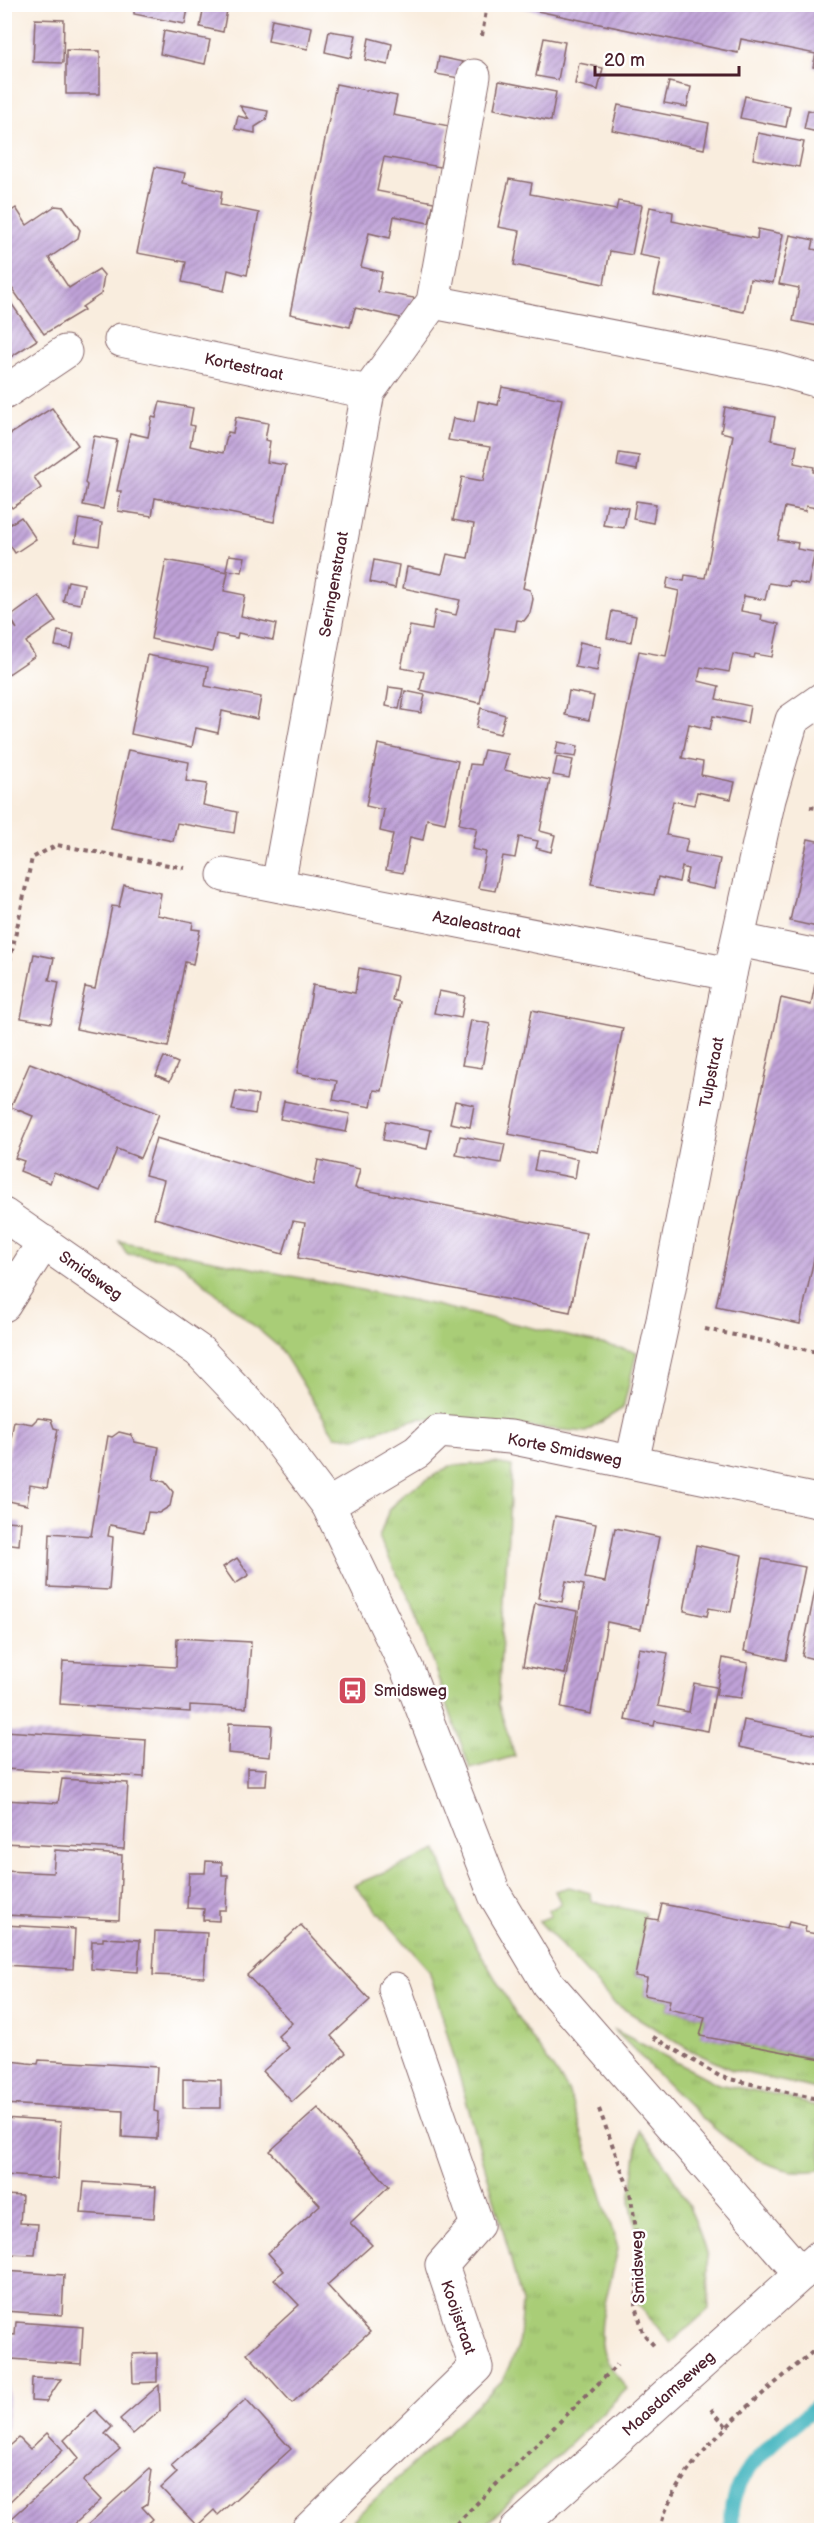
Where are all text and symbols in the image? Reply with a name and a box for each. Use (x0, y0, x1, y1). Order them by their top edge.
scale bar (595, 39, 739, 77)
text: 20 m (604, 50, 645, 71)
street label: Kortestraat (202, 350, 285, 385)
street label: Seringenstraat (316, 530, 353, 639)
street label: Azaleastraat (431, 908, 523, 943)
street label: Tulpstraat (696, 1035, 729, 1109)
street label: Smidsweg (55, 1248, 126, 1305)
street label: Korte Smidsweg (506, 1430, 624, 1471)
bus stop icon: Smidsweg (337, 1674, 369, 1706)
place label: Smidsweg (374, 1682, 447, 1701)
street label: Smidsweg (628, 2230, 649, 2304)
street label: Kooijstraat (436, 2278, 479, 2357)
street label: Maasdamseweg (619, 2348, 719, 2441)

